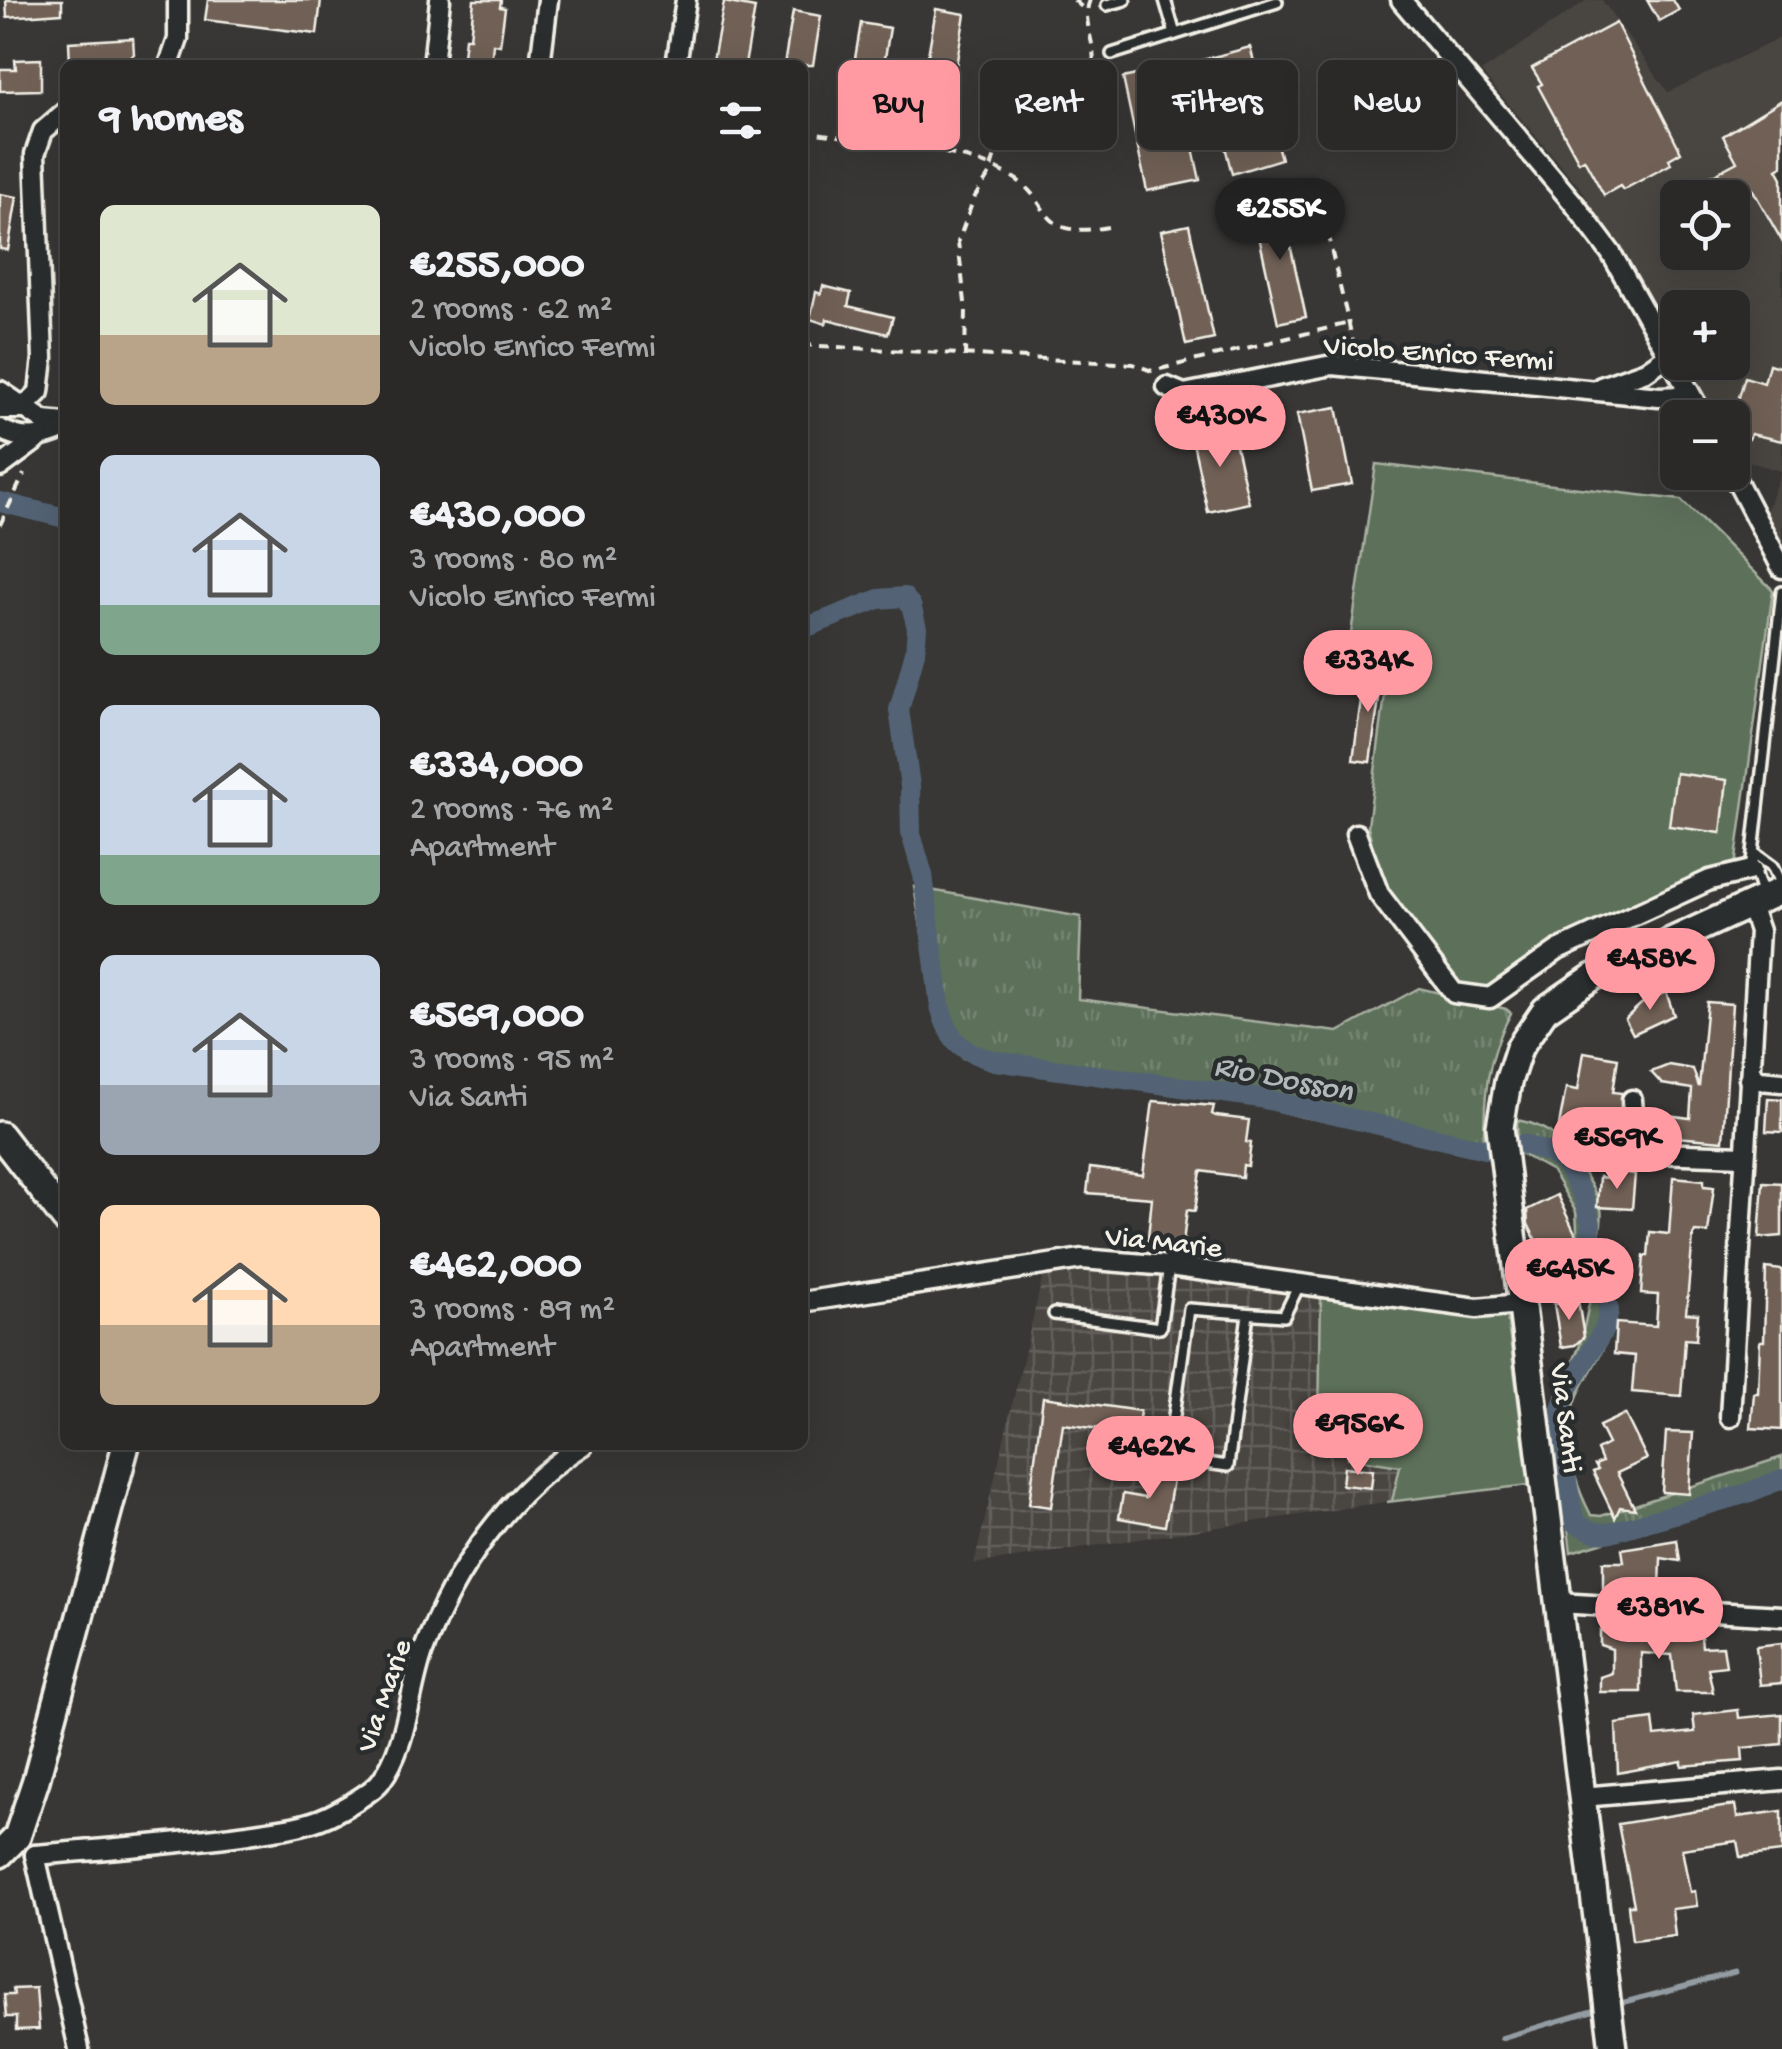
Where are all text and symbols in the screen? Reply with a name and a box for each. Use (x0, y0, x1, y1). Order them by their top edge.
chip: Buy (838, 60, 960, 150)
chip: Rent (980, 60, 1117, 150)
chip: Filters (1137, 60, 1298, 150)
chip: New (1318, 60, 1456, 150)
icon: filters (713, 93, 768, 148)
text: 9 homes (100, 96, 242, 145)
pin: €255K (1210, 178, 1350, 263)
map controls (1660, 180, 1750, 490)
button: locate (1660, 180, 1750, 270)
text: €255K (1237, 191, 1323, 229)
text: €255,000 (410, 243, 585, 292)
icon: home (180, 245, 300, 365)
button: + (1660, 290, 1750, 380)
text: 2 rooms · 62 m² (410, 292, 612, 330)
text: Vicolo Enrico Fermi (410, 330, 656, 368)
street label: Vicolo Enrico Fermi (1322, 330, 1555, 381)
pin: €430K (1150, 385, 1290, 470)
text: €430K (1177, 398, 1263, 436)
button: − (1660, 400, 1750, 490)
text: €430,000 (410, 493, 585, 542)
icon: home (180, 495, 300, 615)
text: 3 rooms · 80 m² (410, 542, 617, 580)
text: Vicolo Enrico Fermi (410, 580, 656, 618)
pin: €334K (1298, 630, 1438, 715)
text: €334K (1325, 643, 1411, 681)
text: €334,000 (410, 743, 583, 792)
icon: home (180, 745, 300, 865)
text: 2 rooms · 76 m² (410, 792, 613, 830)
text: Apartment (410, 830, 554, 868)
pin: €458K (1580, 928, 1720, 1013)
text: €458K (1607, 941, 1693, 979)
text: €569,000 (410, 993, 584, 1042)
icon: home (180, 995, 300, 1115)
text: 3 rooms · 95 m² (410, 1042, 614, 1080)
water label: Rio Dosson (1210, 1049, 1357, 1113)
text: Via Santi (410, 1080, 528, 1118)
pin: €569K (1547, 1107, 1687, 1192)
text: €569K (1574, 1120, 1660, 1158)
street label: Via Marie (1103, 1221, 1224, 1268)
pin: €645K (1499, 1238, 1639, 1323)
text: €462,000 (410, 1243, 582, 1292)
icon: home (180, 1245, 300, 1365)
text: €645K (1527, 1251, 1611, 1289)
text: 3 rooms · 89 m² (410, 1292, 615, 1330)
text: Apartment (410, 1330, 554, 1368)
street label: Via Santi (1539, 1361, 1588, 1476)
pin: €956K (1288, 1393, 1428, 1478)
text: €956K (1315, 1406, 1401, 1444)
pin: €462K (1080, 1416, 1220, 1501)
text: €462K (1108, 1429, 1192, 1467)
pin: €381K (1589, 1577, 1729, 1662)
text: €381K (1617, 1590, 1701, 1628)
street label: Via Marie (350, 1635, 422, 1758)

